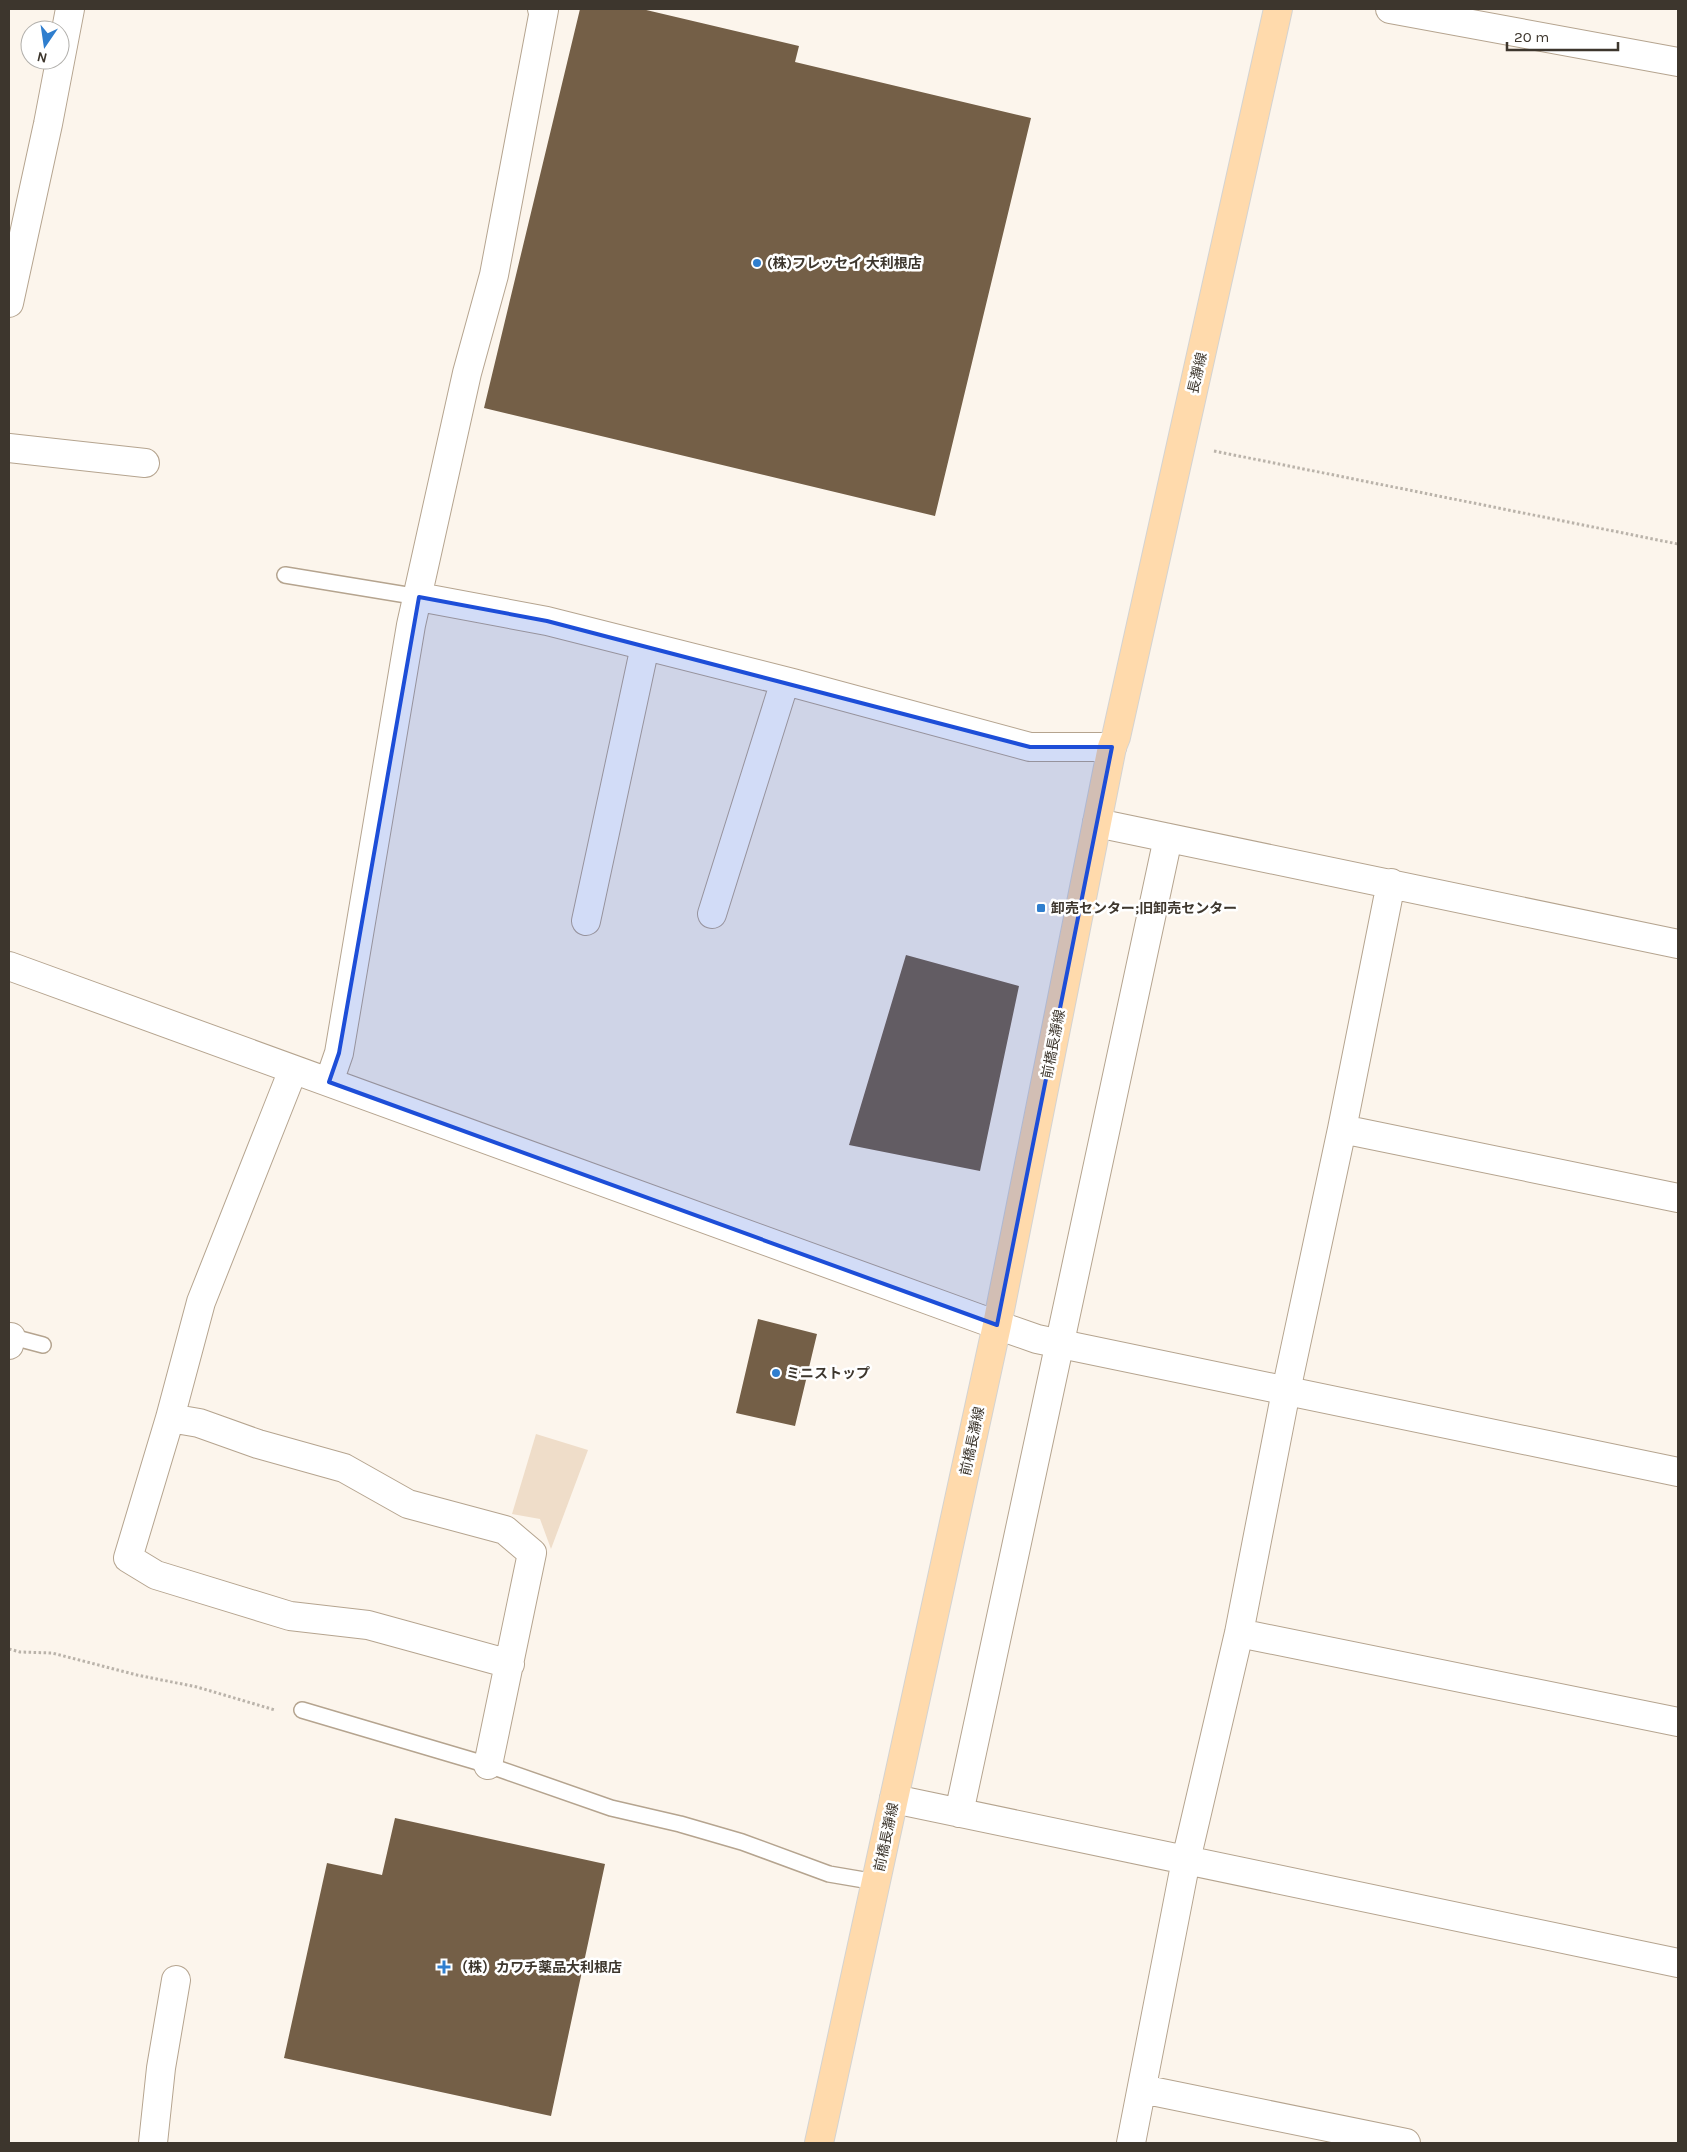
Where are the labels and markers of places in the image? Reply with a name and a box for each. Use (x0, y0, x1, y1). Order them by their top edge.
place label: (株)フレッセイ 大利根店 (767, 255, 922, 272)
marker: (株)フレッセイ 大利根店 (751, 257, 763, 269)
place label: 卸売センター;旧卸売センター (1051, 900, 1237, 917)
marker: 卸売センター;旧卸売センター (1035, 902, 1047, 914)
place label: ミニストップ (786, 1365, 870, 1382)
marker: ミニストップ (770, 1367, 782, 1379)
place label: （株）カワチ薬品大利根店 (454, 1959, 622, 1976)
marker: （株）カワチ薬品大利根店 (438, 1961, 450, 1973)

